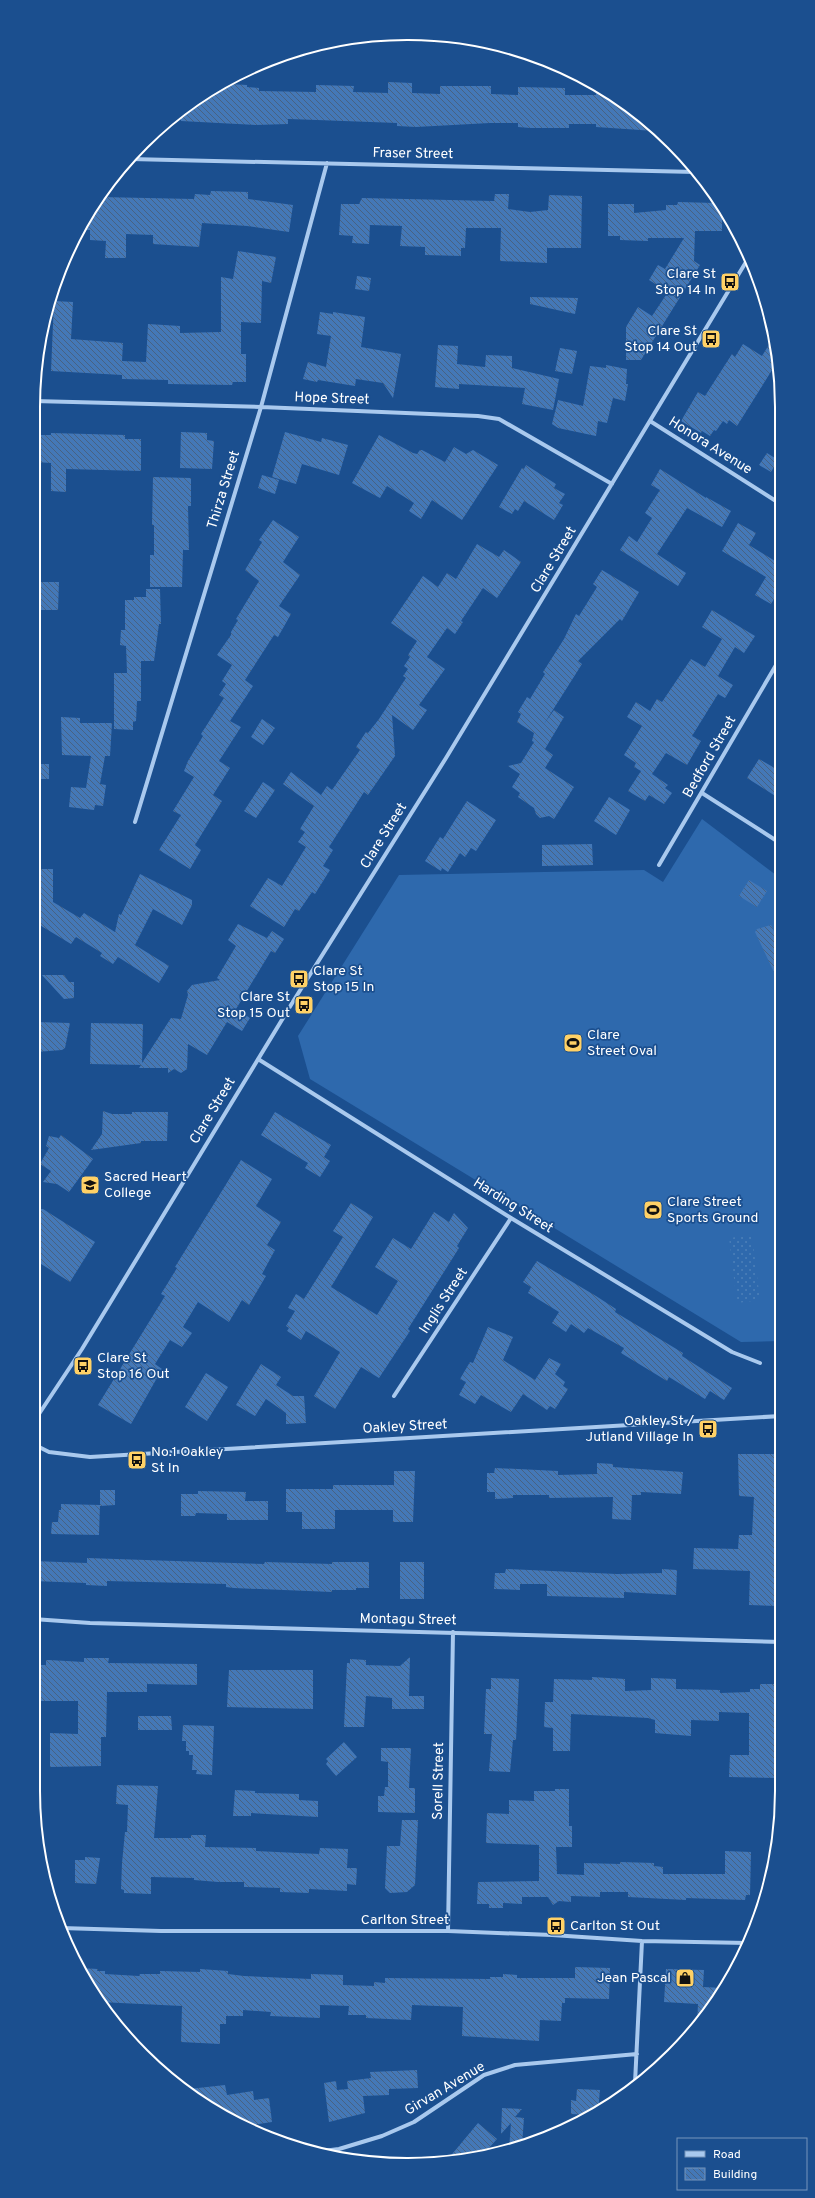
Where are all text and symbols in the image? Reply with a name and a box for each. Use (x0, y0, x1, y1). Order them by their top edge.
street label: Fraser Street (372, 145, 454, 163)
place label: Clare St Stop 14 In (655, 266, 716, 299)
bus stop icon: Clare St Stop 14 In (719, 271, 741, 293)
place label: Clare St Stop 14 Out (624, 323, 697, 356)
bus stop icon: Clare St Stop 14 Out (700, 328, 722, 350)
street label: Hope Street (294, 389, 370, 409)
street label: Honora Avenue (665, 413, 755, 479)
street label: Thirza Street (204, 449, 244, 531)
street label: Clare Street (527, 524, 581, 596)
street label: Bedford Street (680, 713, 740, 801)
street label: Clare Street (357, 800, 411, 872)
place label: Clare St Stop 15 In (313, 963, 374, 996)
bus stop icon: Clare St Stop 15 In (288, 968, 310, 990)
place label: Clare St Stop 15 Out (217, 989, 290, 1022)
bus stop icon: Clare St Stop 15 Out (293, 994, 315, 1016)
place label: Clare Street Oval (587, 1027, 657, 1060)
sports icon: Clare Street Oval (562, 1032, 584, 1054)
street label: Clare Street (186, 1075, 240, 1147)
place label: Sacred Heart College (104, 1169, 187, 1202)
school or university icon: Sacred Heart College (79, 1174, 101, 1196)
street label: Harding Street (470, 1175, 556, 1237)
place label: Clare Street Sports Ground (667, 1194, 758, 1227)
sports icon: Clare Street Sports Ground (642, 1199, 664, 1221)
street label: Inglis Street (416, 1265, 472, 1337)
place label: Clare St Stop 16 Out (97, 1350, 170, 1383)
bus stop icon: Clare St Stop 16 Out (72, 1355, 94, 1377)
place label: Oakley St / Jutland Village In (586, 1413, 694, 1446)
street label: Oakley Street (362, 1416, 448, 1438)
bus stop icon: Oakley St / Jutland Village In (697, 1418, 719, 1440)
place label: No.1 Oakley St In (151, 1444, 223, 1477)
bus stop icon: No.1 Oakley St In (126, 1449, 148, 1471)
street label: Montagu Street (359, 1611, 457, 1629)
street label: Sorell Street (430, 1742, 448, 1820)
street label: Carlton Street (361, 1912, 449, 1929)
bus stop icon: Carlton St Out (545, 1915, 567, 1937)
place label: Carlton St Out (570, 1918, 660, 1935)
shop icon: Jean Pascal (674, 1967, 696, 1989)
place label: Jean Pascal (597, 1970, 671, 1987)
street label: Girvan Avenue (402, 2058, 488, 2120)
legend (677, 2138, 807, 2190)
text: Road (713, 2147, 741, 2163)
text: Building (713, 2167, 757, 2183)

